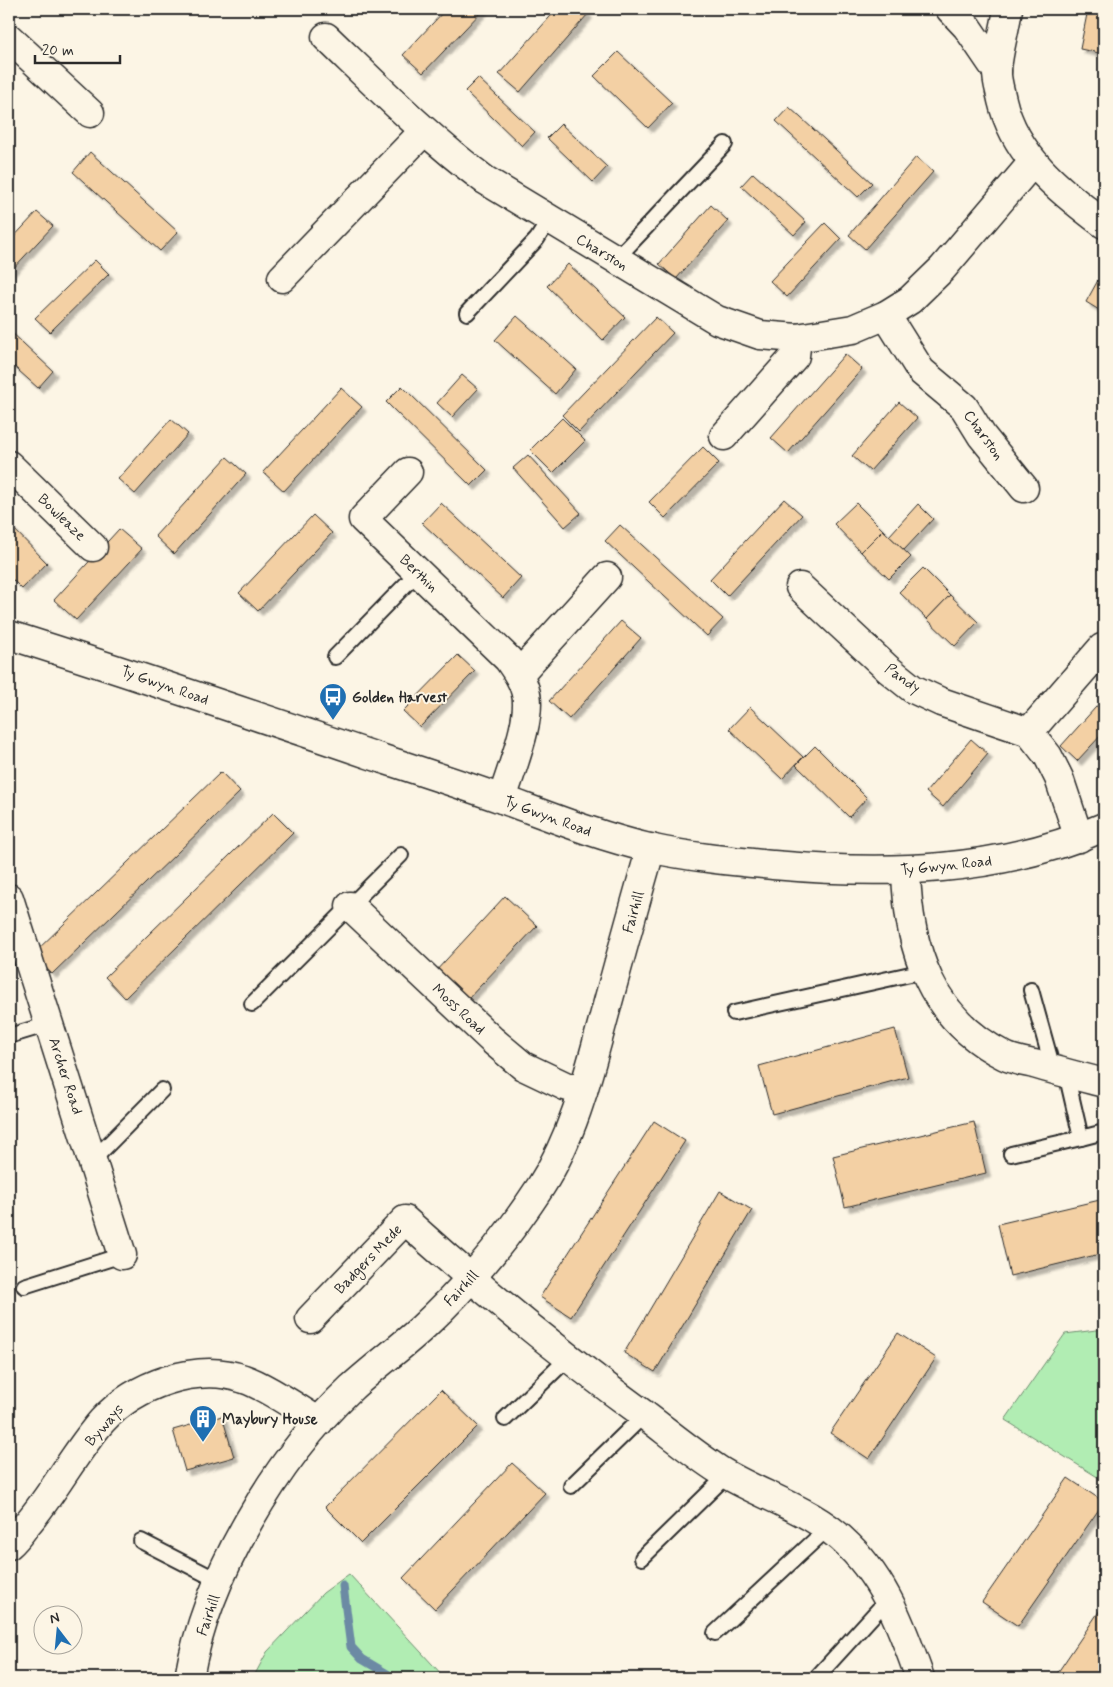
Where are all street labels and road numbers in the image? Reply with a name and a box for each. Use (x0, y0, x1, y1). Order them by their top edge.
street label: Charston (572, 230, 631, 276)
street label: Charston (958, 407, 1008, 465)
street label: Bowleaze (33, 490, 90, 546)
street label: Berthin (395, 550, 442, 597)
street label: Pandy (881, 659, 924, 699)
street label: Ty Gwyn Road (118, 662, 211, 710)
street label: Ty Gwyn Road (501, 792, 594, 842)
street label: Ty Gwyn Road (899, 851, 993, 881)
street label: Fairhill (618, 889, 650, 936)
street label: Moss Road (427, 980, 489, 1040)
street label: Archer Road (43, 1035, 87, 1117)
street label: Badgers Mede (330, 1220, 408, 1300)
street label: Fairhill (440, 1266, 484, 1311)
street label: Byways (81, 1400, 129, 1451)
street label: Fairhill (193, 1592, 225, 1639)

